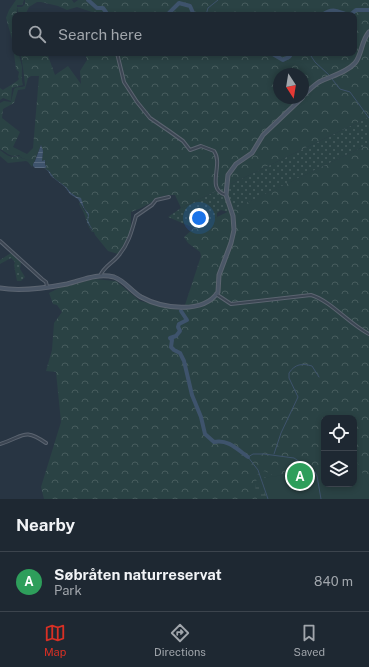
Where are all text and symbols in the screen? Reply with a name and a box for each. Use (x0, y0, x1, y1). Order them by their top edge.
search box (12, 12, 357, 56)
icon: search (26, 23, 48, 45)
text: Search here (58, 26, 142, 43)
north arrow (273, 68, 309, 104)
your location (189, 208, 209, 228)
map controls (321, 415, 357, 487)
button: locate (321, 415, 357, 451)
button: layers (321, 451, 357, 487)
pin: A (287, 461, 313, 491)
text: Nearby (16, 515, 75, 535)
text: Søbråten naturreservat (54, 566, 222, 583)
text: A (24, 574, 34, 589)
text: 840 m (314, 574, 353, 589)
text: Park (54, 583, 82, 598)
tab: Map (44, 622, 66, 658)
tab: Directions (154, 622, 206, 658)
tab: Saved (294, 622, 325, 658)

